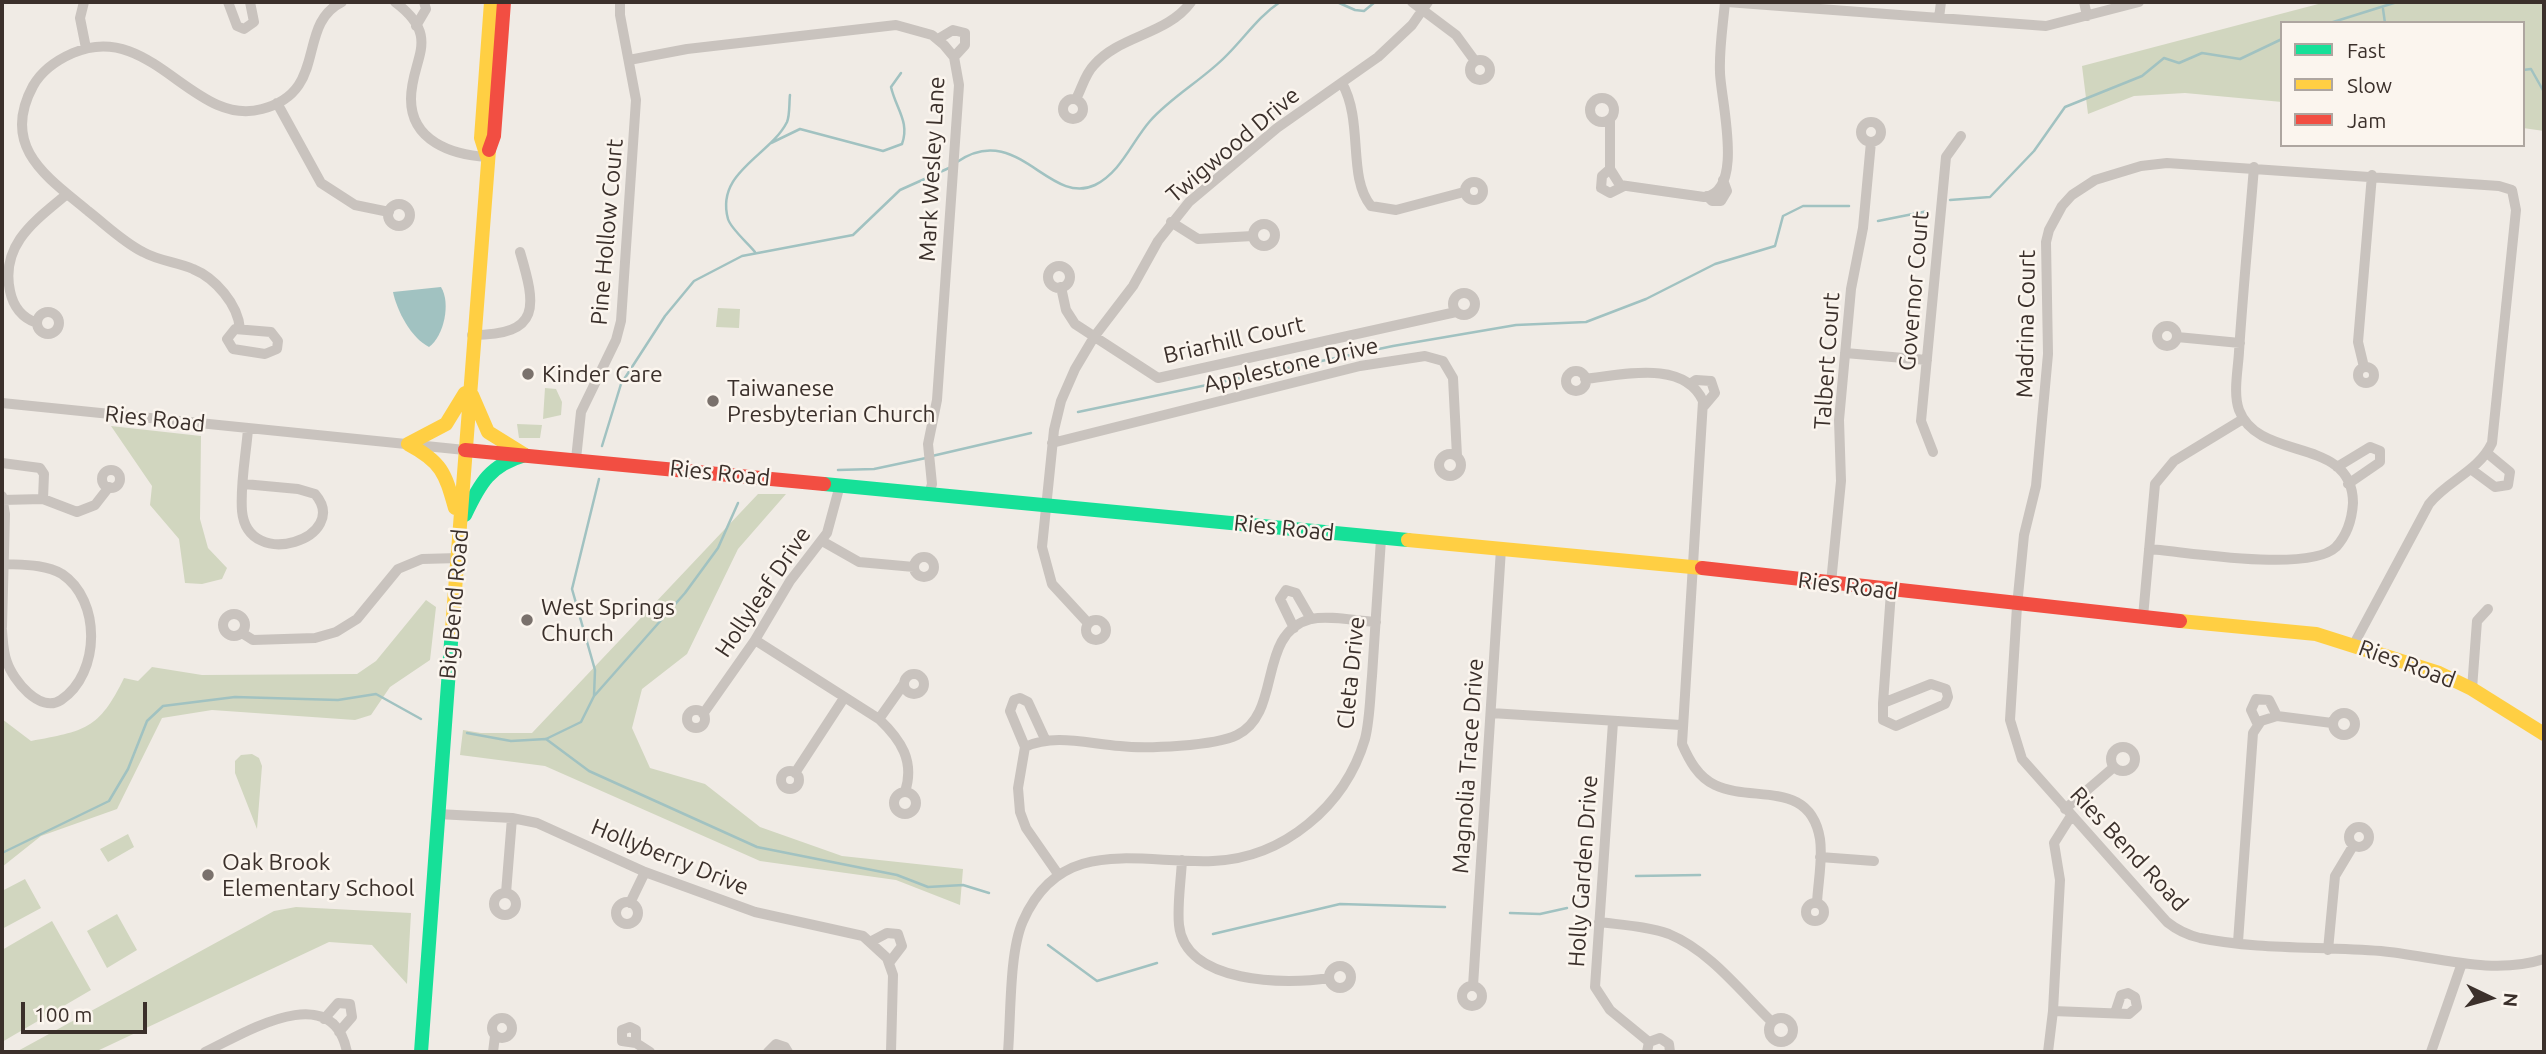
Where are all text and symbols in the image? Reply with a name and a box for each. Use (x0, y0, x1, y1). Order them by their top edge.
legend (2280, 21, 2525, 147)
text: Fast (2347, 38, 2385, 62)
text: Slow (2347, 73, 2392, 97)
street label: Mark Wesley Lane (913, 76, 951, 262)
street label: Twigwood Drive (1161, 81, 1305, 209)
text: Jam (2347, 108, 2386, 132)
street label: Pine Hollow Court (585, 138, 629, 326)
street label: Governor Court (1893, 210, 1935, 372)
street label: Madrina Court (2011, 250, 2041, 398)
street label: Talbert Court (1808, 292, 1846, 430)
street label: Briarhill Court (1161, 310, 1307, 370)
street label: Applestone Drive (1201, 331, 1381, 399)
place label: Kinder Care (542, 360, 663, 388)
marker: Kinder Care (520, 366, 536, 382)
place label: Taiwanese Presbyterian Church (727, 374, 936, 428)
marker: Taiwanese Presbyterian Church (705, 393, 721, 409)
street label: Ries Road (103, 400, 207, 438)
street label: Ries Road (668, 454, 772, 492)
street label: Ries Road (1232, 509, 1336, 547)
street label: Hollyleaf Drive (709, 521, 817, 663)
street label: Big Bend Road (434, 528, 474, 680)
street label: Ries Road (1796, 566, 1900, 606)
place label: West Springs Church (541, 593, 675, 647)
marker: West Springs Church (519, 612, 535, 628)
street label: Cleta Drive (1331, 615, 1371, 731)
street label: Ries Road (2355, 634, 2459, 694)
street label: Magnolia Trace Drive (1447, 657, 1489, 875)
street label: Holly Garden Drive (1563, 774, 1603, 968)
street label: Ries Bend Road (2064, 781, 2194, 917)
street label: Hollyberry Drive (587, 813, 753, 901)
place label: Oak Brook Elementary School (222, 848, 415, 902)
marker: Oak Brook Elementary School (200, 867, 216, 883)
north arrow (2455, 963, 2525, 1033)
scale bar (24, 988, 150, 1032)
text: N (2499, 992, 2522, 1008)
text: 100 m (34, 1002, 92, 1026)

